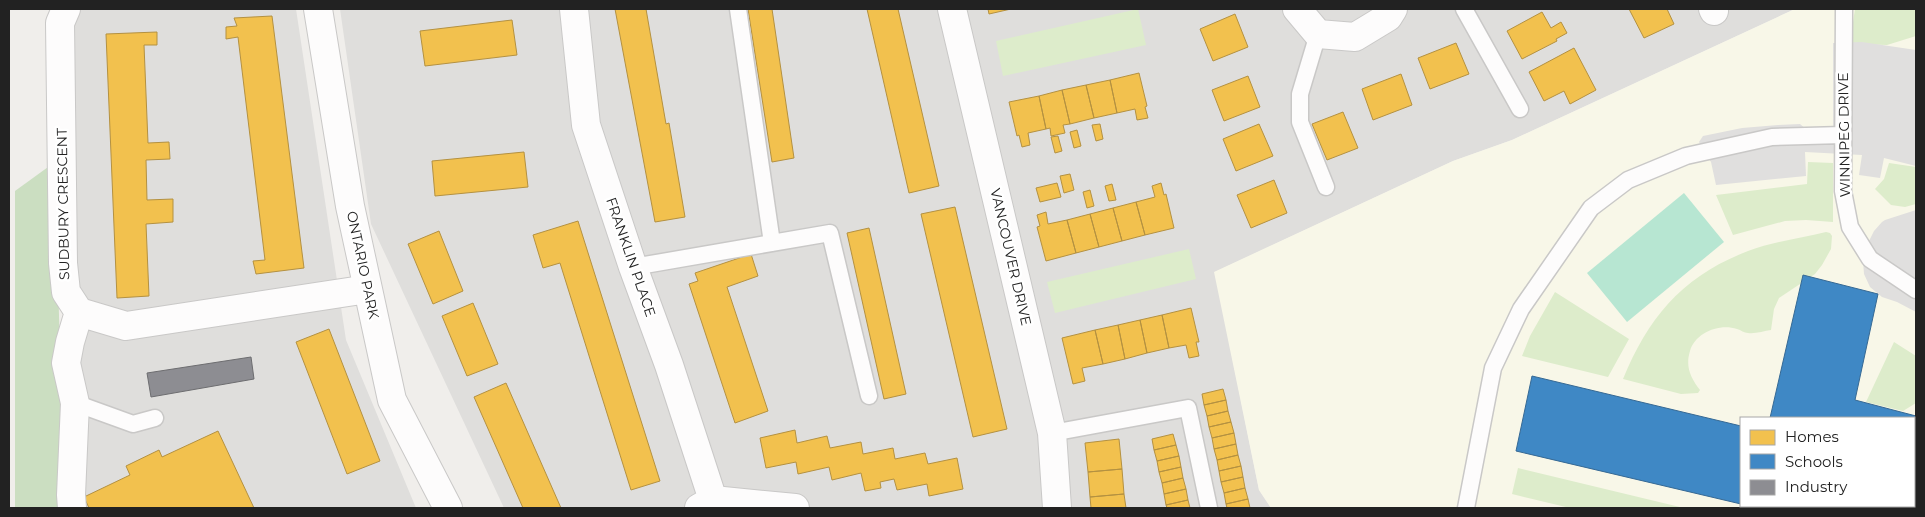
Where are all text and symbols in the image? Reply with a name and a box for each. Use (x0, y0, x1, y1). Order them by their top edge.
street label: WINNIPEG DRIVE (1834, 72, 1854, 198)
street label: SUDBURY CRESCENT (53, 128, 73, 280)
street label: VANCOUVER DRIVE (986, 187, 1036, 327)
street label: FRANKLIN PLACE (602, 195, 660, 319)
street label: ONTARIO PARK (343, 209, 383, 321)
legend (1740, 417, 1915, 507)
text: Homes (1785, 427, 1839, 446)
text: Schools (1785, 452, 1843, 471)
text: Industry (1785, 477, 1848, 496)

